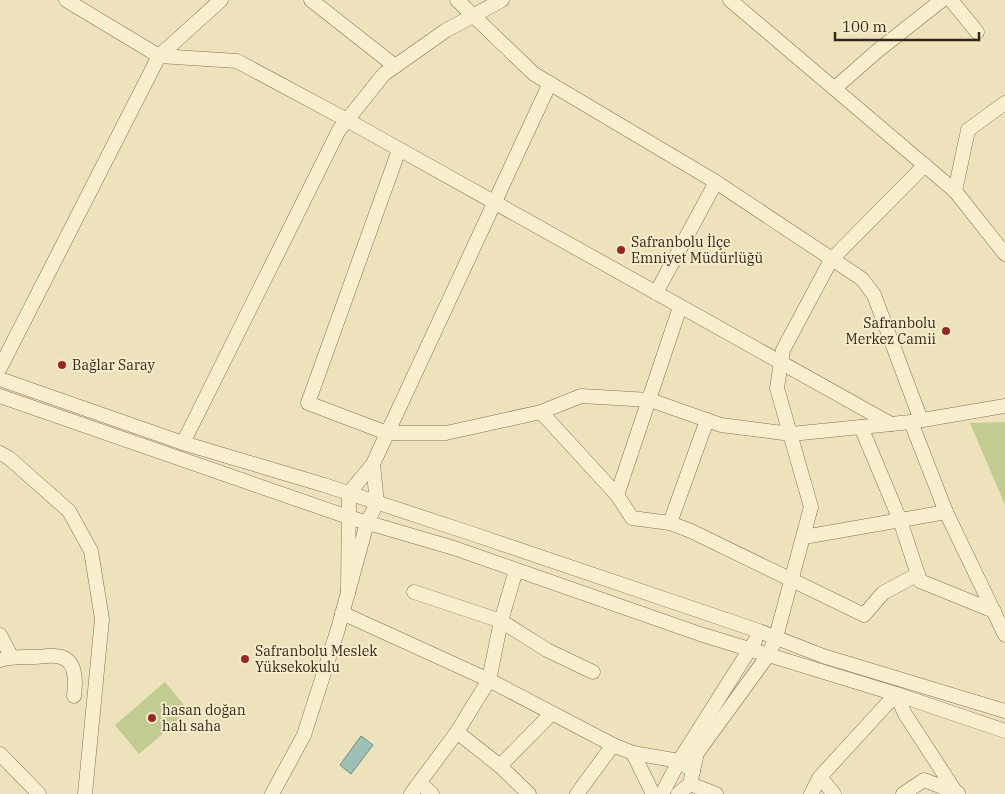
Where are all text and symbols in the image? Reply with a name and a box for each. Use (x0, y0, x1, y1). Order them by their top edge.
scale bar (835, 10, 979, 42)
text: 100 m (842, 17, 887, 36)
place label: Safranbolu İlçe Emniyet Müdürlüğü (631, 233, 763, 267)
marker: Safranbolu İlçe Emniyet Müdürlüğü (615, 244, 627, 256)
place label: Safranbolu Merkez Camii (846, 314, 936, 348)
marker: Safranbolu Merkez Camii (940, 325, 952, 337)
place label: Bağlar Saray (72, 356, 155, 374)
marker: Bağlar Saray (56, 359, 68, 371)
place label: Safranbolu Meslek Yüksekokulu (255, 642, 378, 676)
marker: Safranbolu Meslek Yüksekokulu (239, 653, 251, 665)
place label: hasan doğan halı saha (162, 701, 246, 735)
marker: hasan doğan halı saha (146, 712, 158, 724)

